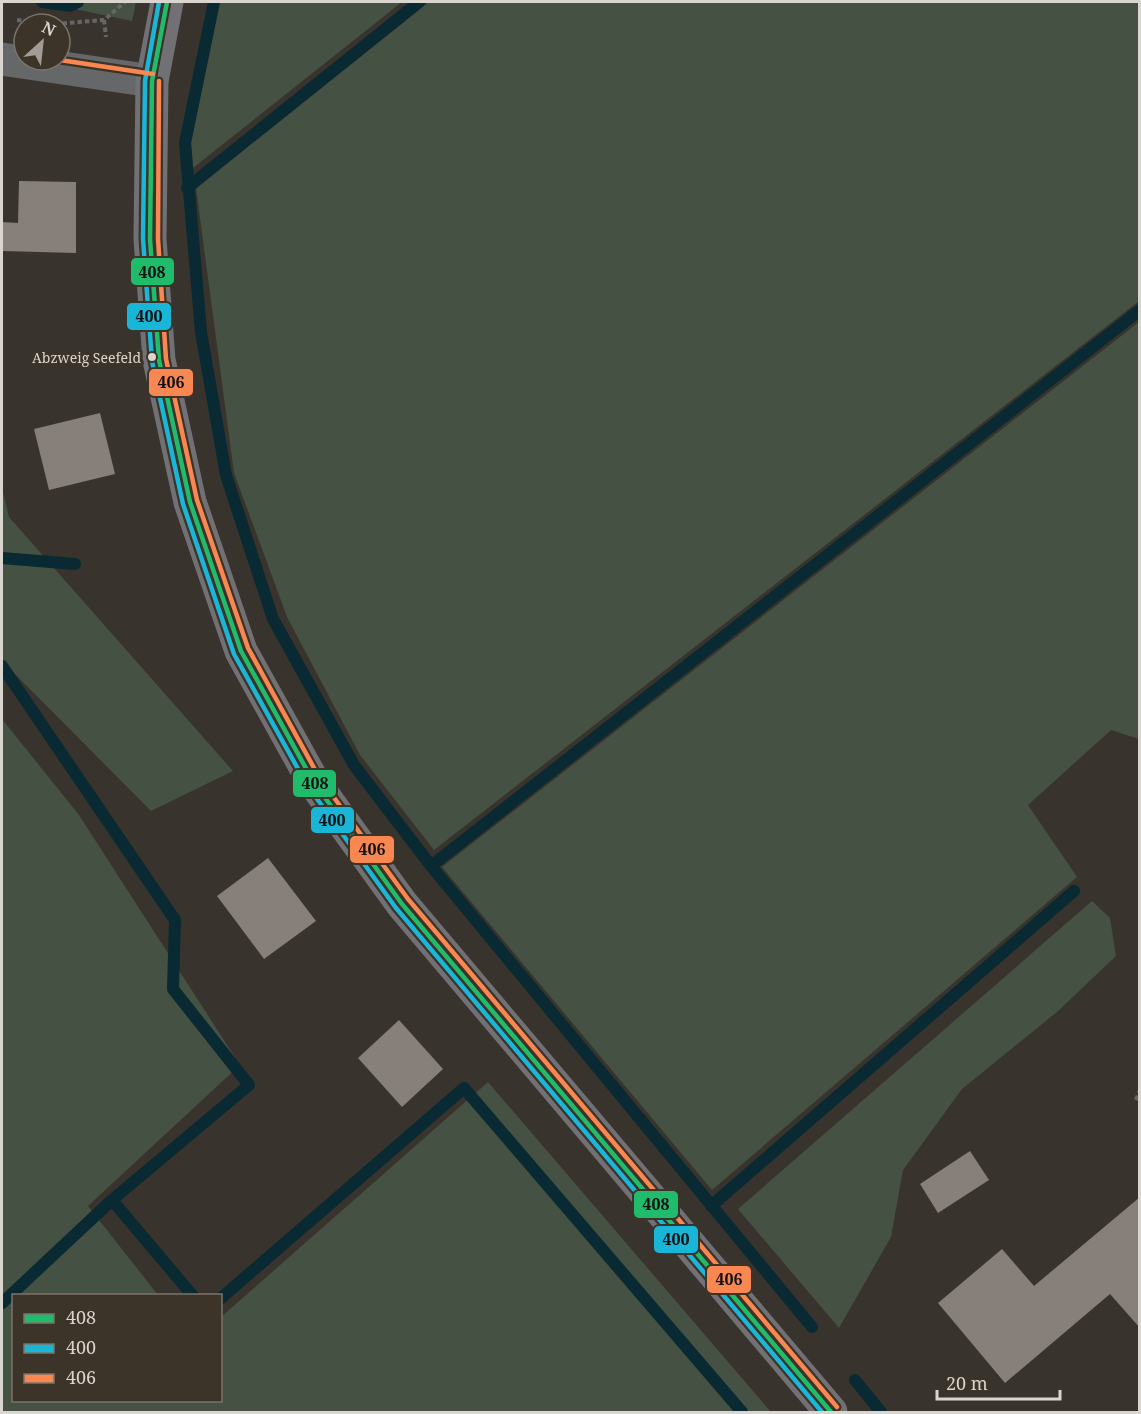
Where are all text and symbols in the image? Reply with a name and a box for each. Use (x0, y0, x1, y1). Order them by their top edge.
north arrow (12, 12, 72, 72)
text: N (38, 16, 60, 41)
line badge: 408 (130, 257, 175, 286)
text: 408 (138, 261, 166, 283)
line badge: 400 (126, 302, 172, 331)
text: 400 (135, 305, 163, 327)
place label: Abzweig Seefeld (32, 348, 141, 367)
marker: Abzweig Seefeld (146, 351, 158, 363)
line badge: 406 (148, 368, 194, 397)
text: 406 (157, 371, 185, 393)
line badge: 408 (292, 769, 337, 798)
text: 408 (301, 772, 329, 794)
line badge: 400 (310, 806, 355, 834)
text: 400 (318, 809, 346, 831)
line badge: 406 (349, 835, 395, 864)
text: 406 (358, 838, 386, 860)
line badge: 408 (633, 1190, 679, 1219)
text: 408 (642, 1193, 670, 1215)
line badge: 400 (653, 1225, 699, 1254)
text: 400 (662, 1228, 690, 1250)
line badge: 406 (706, 1265, 752, 1294)
text: 406 (715, 1268, 743, 1290)
legend (12, 1294, 222, 1402)
text: 408 (66, 1305, 96, 1329)
text: 400 (66, 1335, 96, 1359)
scale bar (937, 1363, 1060, 1401)
text: 406 (66, 1365, 96, 1389)
text: 20 m (946, 1371, 988, 1395)

